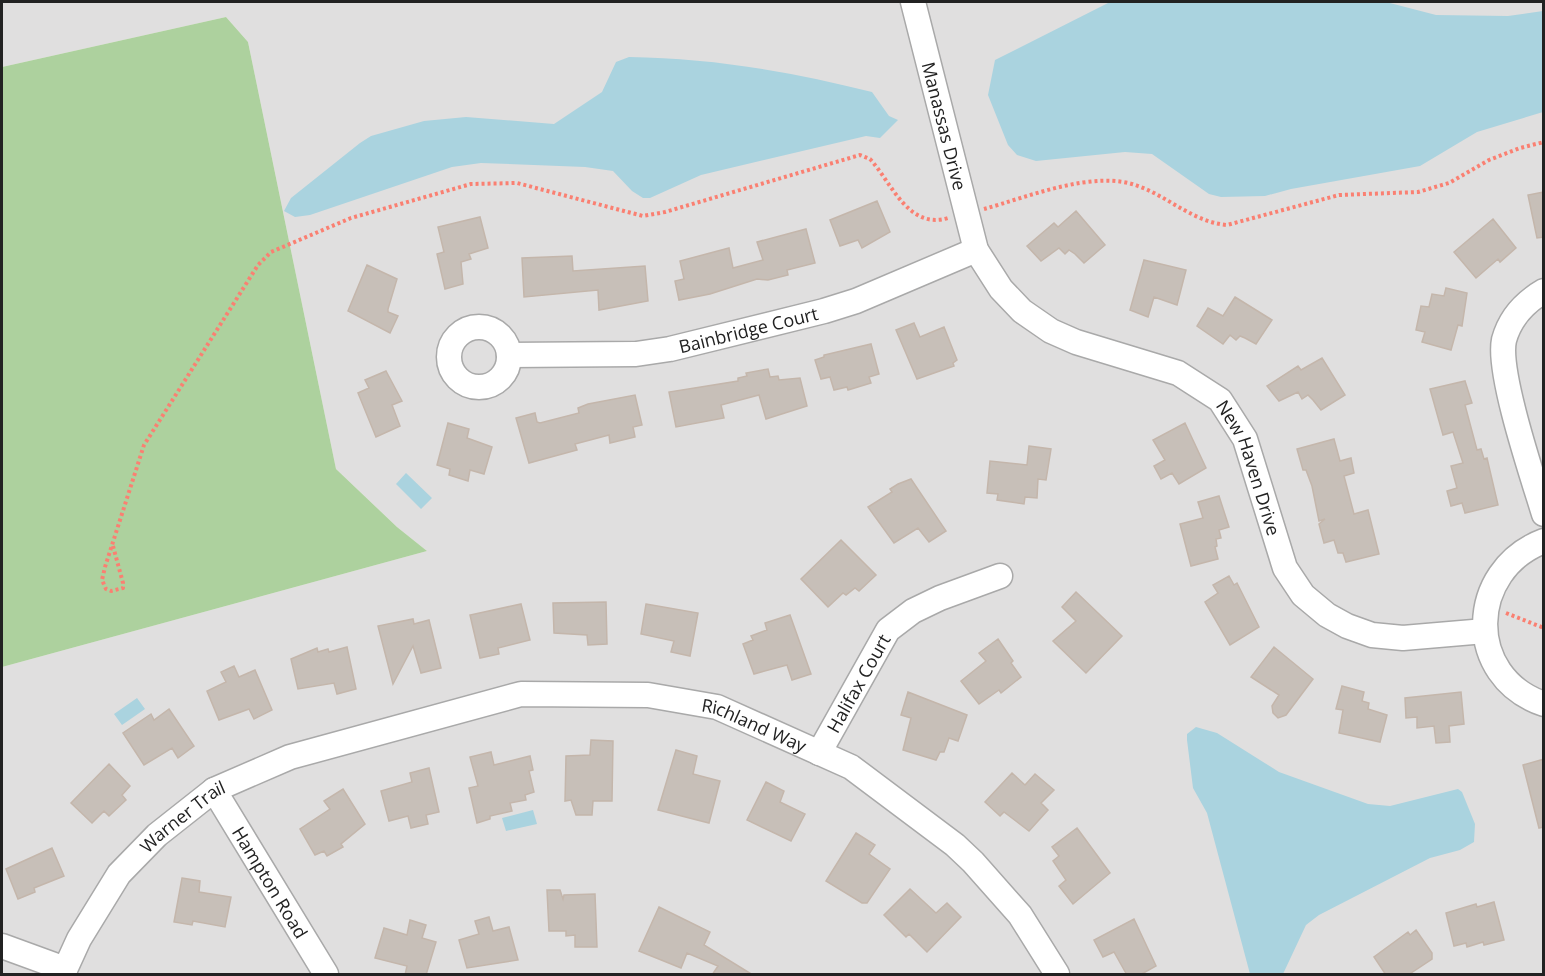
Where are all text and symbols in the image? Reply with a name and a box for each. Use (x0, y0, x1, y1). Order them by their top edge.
street label: Manassas Drive (917, 59, 972, 193)
street label: Bainbridge Court (676, 301, 820, 358)
street label: New Haven Drive (1211, 395, 1286, 538)
street label: Halifax Court (821, 630, 895, 737)
street label: Richland Way (700, 693, 811, 758)
street label: Warner Trail (134, 775, 229, 858)
street label: Hampton Road (227, 822, 313, 943)

